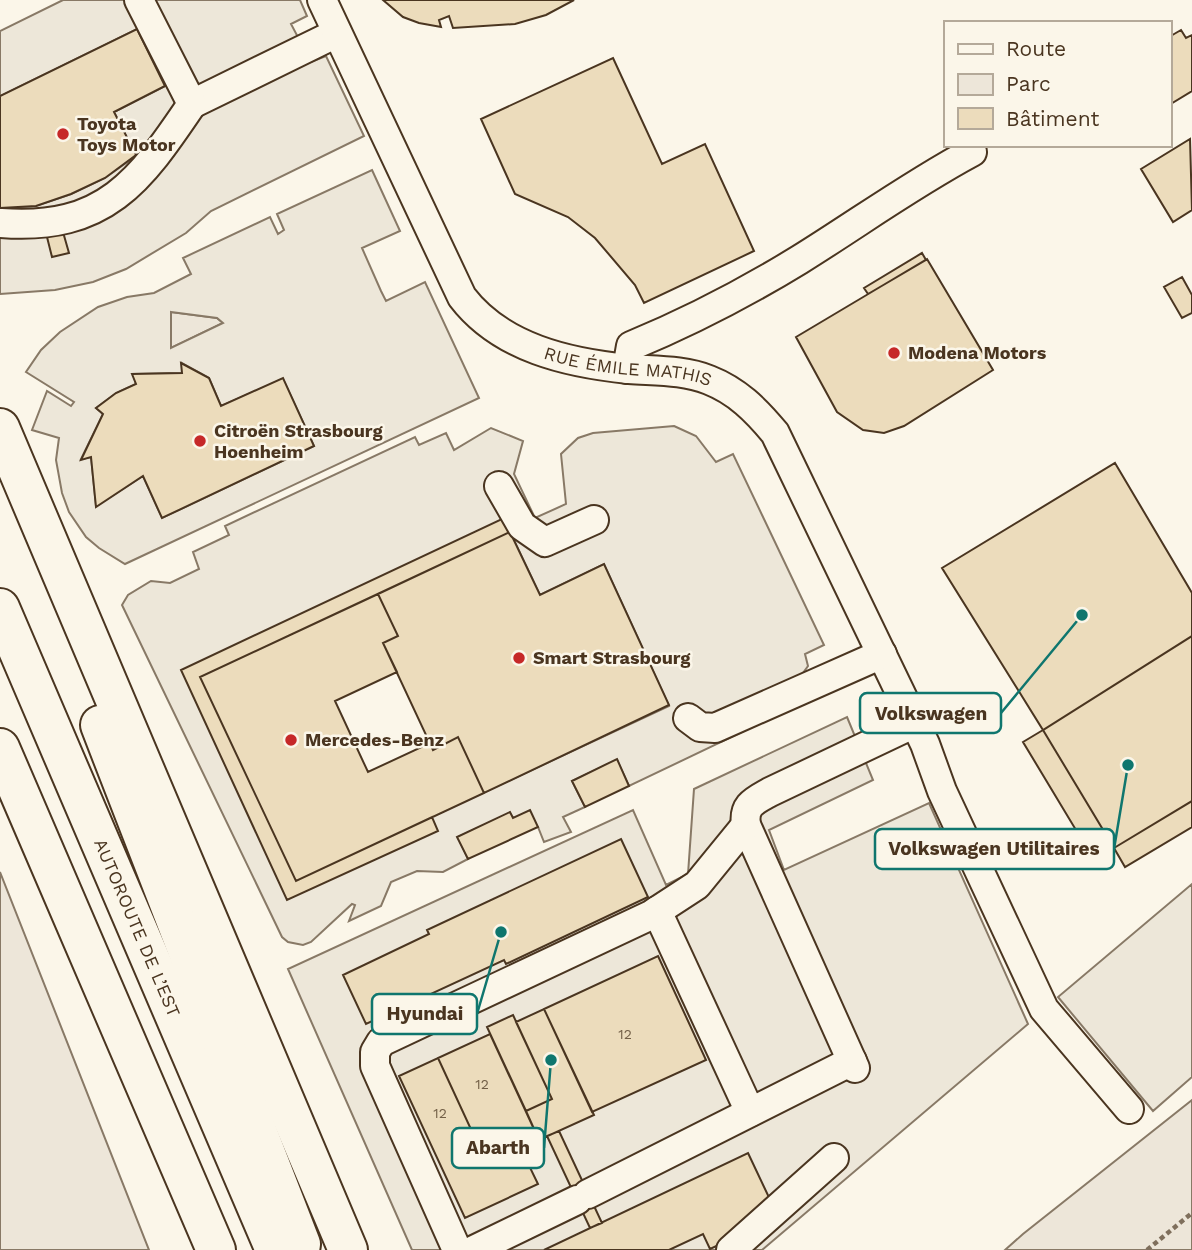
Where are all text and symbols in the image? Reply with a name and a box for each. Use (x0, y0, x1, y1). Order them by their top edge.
legend (944, 21, 1171, 147)
text: Route (1006, 36, 1066, 61)
text: Parc (1006, 71, 1051, 96)
text: Bâtiment (1006, 106, 1100, 131)
place label: Toyota Toys Motor (77, 113, 176, 155)
marker: Toyota Toys Motor (55, 126, 71, 142)
street label: RUE ÉMILE MATHIS (542, 342, 715, 390)
place label: Modena Motors (908, 342, 1047, 363)
marker: Modena Motors (886, 345, 902, 361)
place label: Citroën Strasbourg Hoenheim (214, 420, 383, 462)
marker: Citroën Strasbourg Hoenheim (192, 433, 208, 449)
place label: Smart Strasbourg (533, 647, 691, 668)
marker: Smart Strasbourg (511, 650, 527, 666)
callout: Volkswagen (860, 693, 1001, 733)
text: Volkswagen (875, 702, 987, 725)
place label: Mercedes-Benz (305, 729, 444, 750)
marker: Mercedes-Benz (283, 732, 299, 748)
callout: Volkswagen Utilitaires (875, 829, 1114, 869)
street label: AUTOROUTE DE L’EST (90, 835, 185, 1020)
text: Volkswagen Utilitaires (888, 837, 1100, 860)
callout: Hyundai (372, 994, 477, 1034)
text: Hyundai (387, 1002, 463, 1025)
house number: 12 (618, 1026, 632, 1042)
house number: 12 (475, 1076, 489, 1092)
house number: 12 (433, 1105, 447, 1121)
callout: Abarth (452, 1128, 544, 1168)
text: Abarth (466, 1136, 530, 1159)

